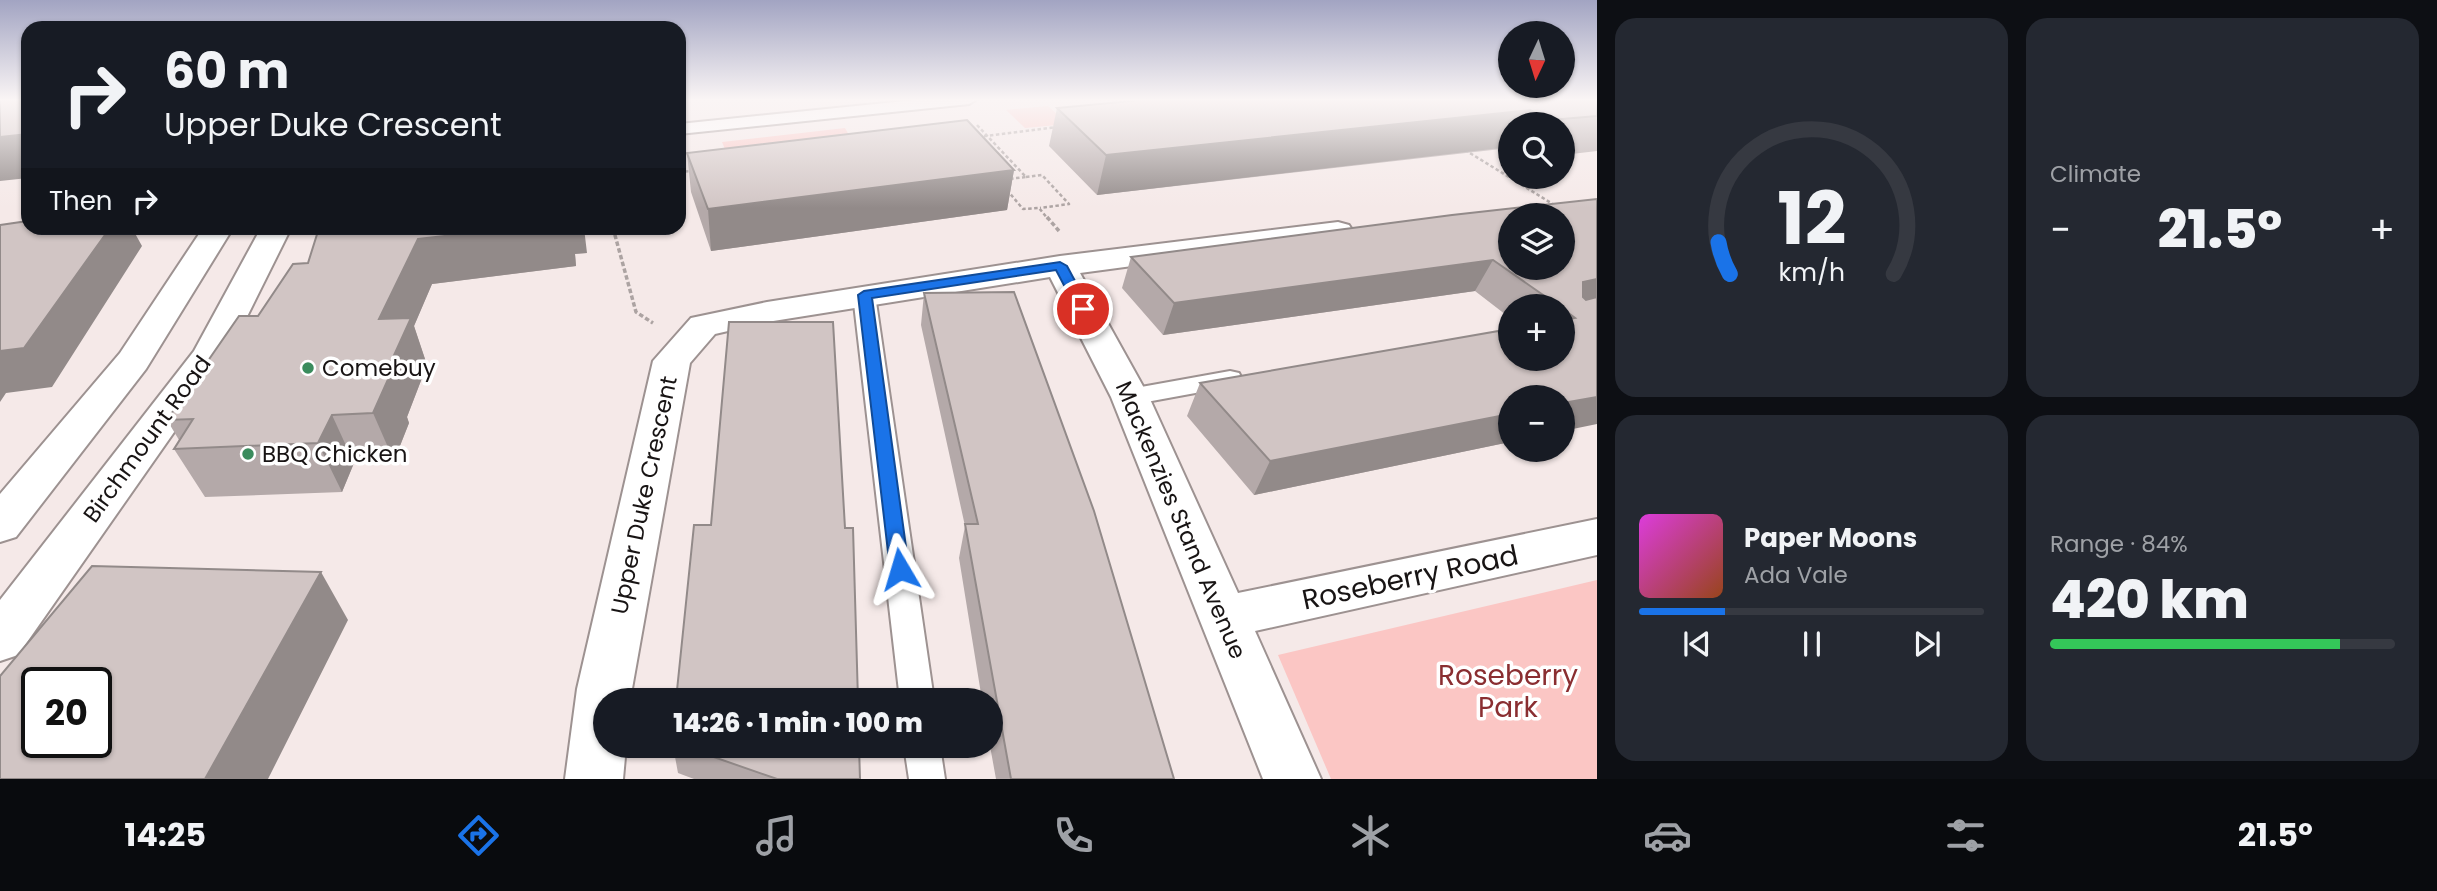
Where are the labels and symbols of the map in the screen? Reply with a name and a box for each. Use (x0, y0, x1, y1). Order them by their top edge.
north arrow (1498, 21, 1575, 98)
pin (1053, 279, 1113, 339)
street label: Birchmount Road (76, 349, 218, 529)
place label: Comebuy (322, 352, 436, 384)
marker: Comebuy (300, 360, 316, 376)
street label: Upper Duke Crescent (603, 373, 685, 617)
street label: Mackenzies Stand Avenue (1108, 376, 1254, 664)
place label: BBQ Chicken (262, 438, 407, 470)
marker: BBQ Chicken (240, 446, 256, 462)
position arrow (863, 532, 937, 606)
street label: Roseberry Road (1298, 536, 1522, 619)
park label: Roseberry Park (1438, 656, 1578, 727)
speed limit sign: 20 (21, 667, 112, 758)

